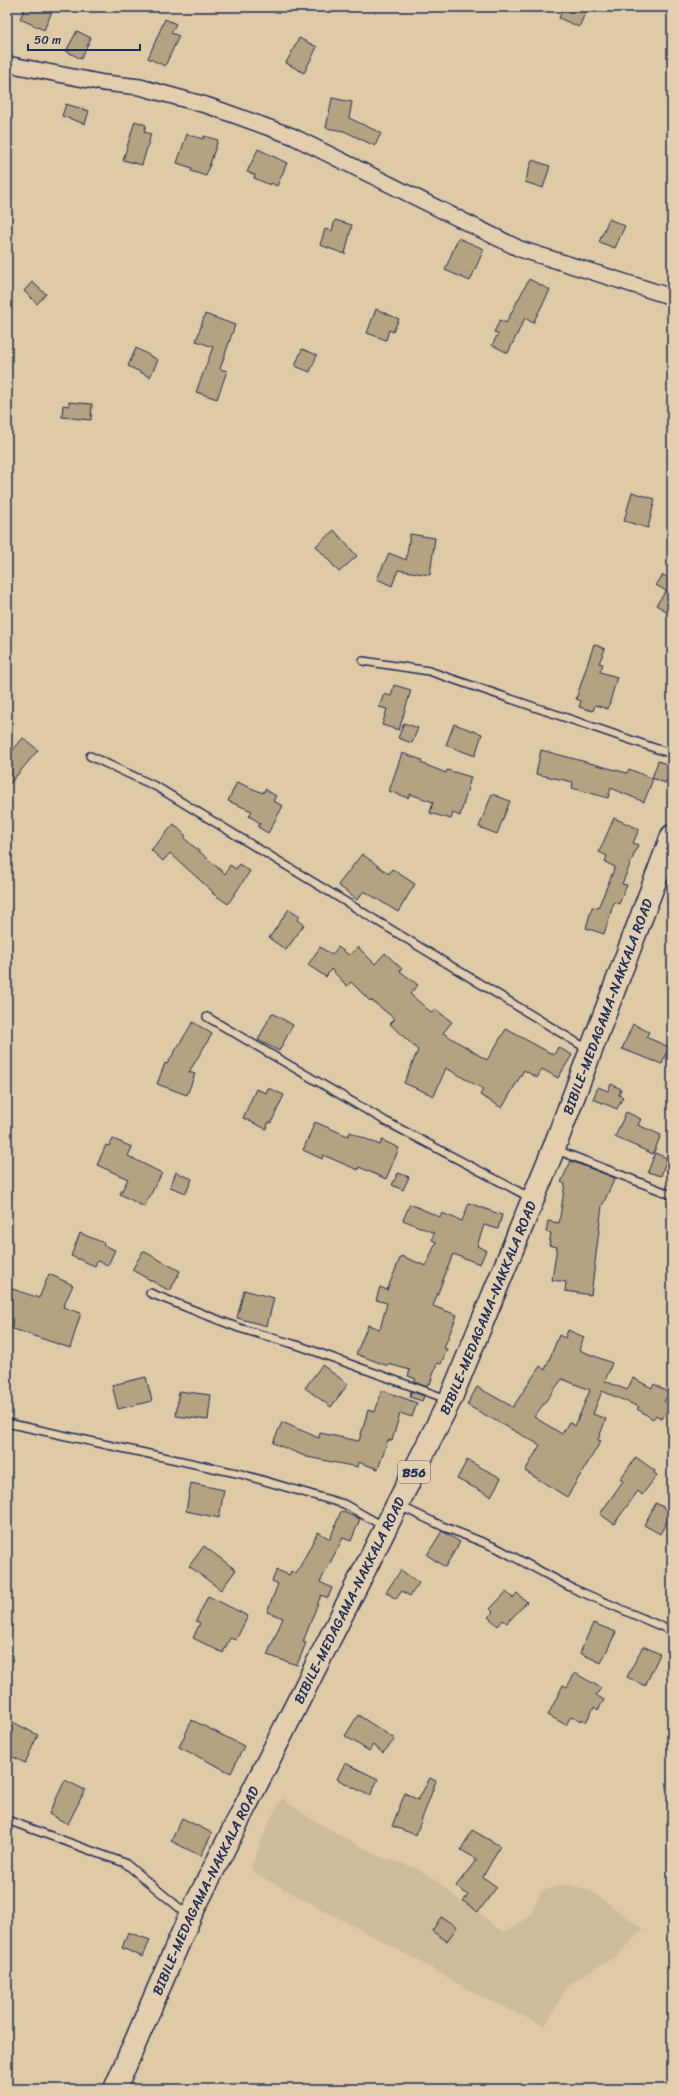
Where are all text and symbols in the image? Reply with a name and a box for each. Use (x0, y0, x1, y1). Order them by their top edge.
scale bar (28, 26, 140, 52)
text: 50 m (34, 29, 61, 51)
street label: BIBILE-MEDAGAMA-NAKKALA ROAD (556, 895, 660, 1119)
street label: BIBILE-MEDAGAMA-NAKKALA ROAD (433, 1197, 544, 1419)
road number: B56 (398, 1461, 430, 1483)
street label: BIBILE-MEDAGAMA-NAKKALA ROAD (287, 1492, 413, 1709)
street label: BIBILE-MEDAGAMA-NAKKALA ROAD (145, 1781, 267, 1999)

